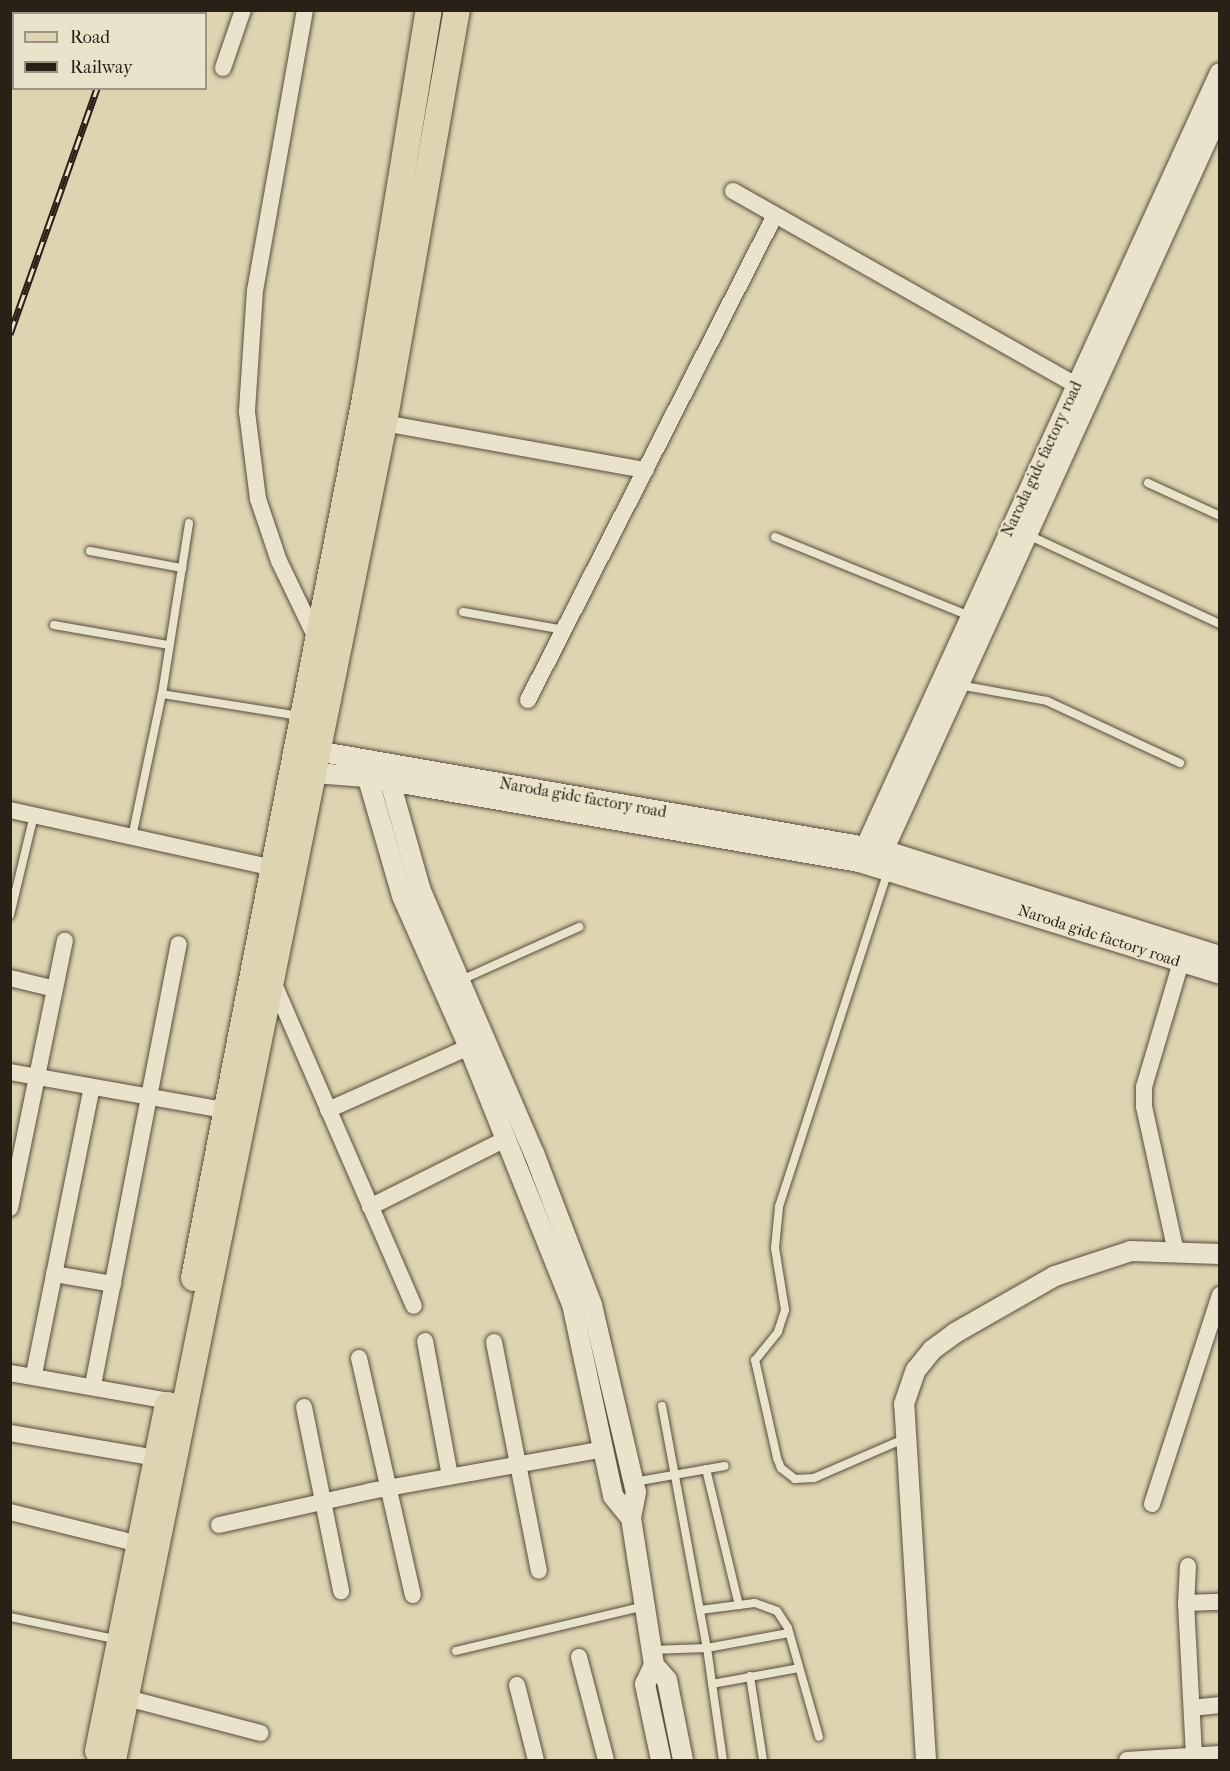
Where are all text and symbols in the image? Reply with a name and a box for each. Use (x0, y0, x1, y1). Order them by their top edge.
legend (12, 12, 207, 90)
text: Road (70, 27, 110, 48)
text: Railway (70, 57, 133, 78)
street label: Naroda gidc factory road (998, 378, 1086, 540)
street label: Naroda gidc factory road (498, 774, 668, 822)
street label: Naroda gidc factory road (1016, 901, 1182, 971)

